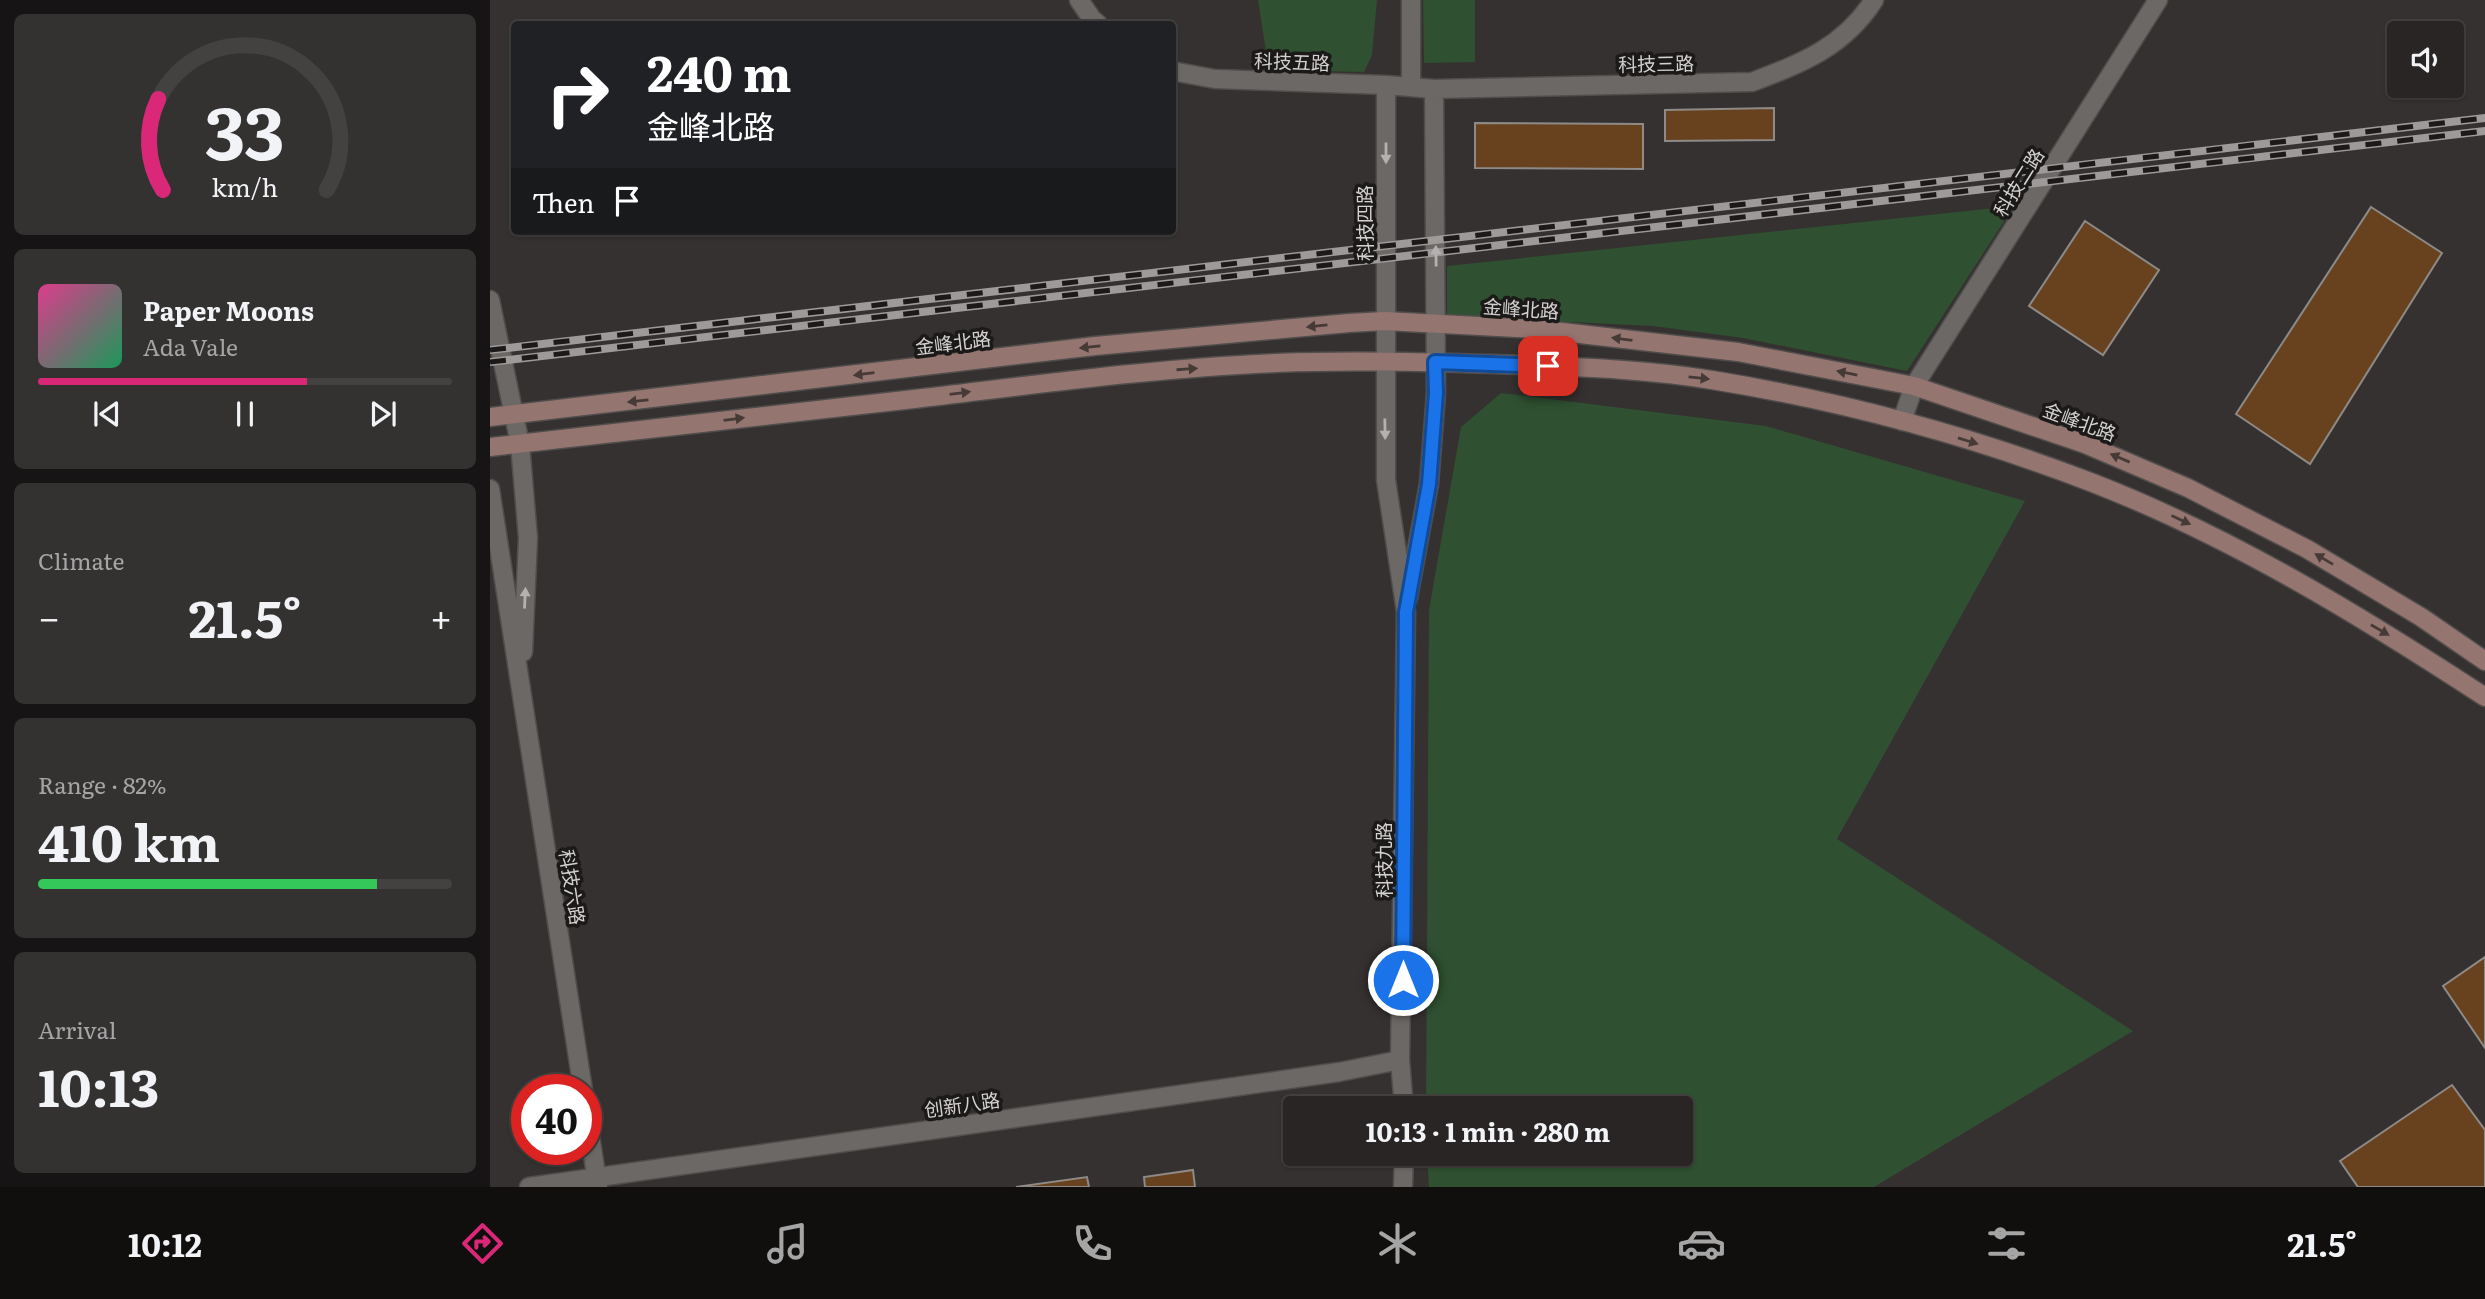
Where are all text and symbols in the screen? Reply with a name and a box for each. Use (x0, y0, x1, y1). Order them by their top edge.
map controls (2387, 21, 2464, 98)
button: sound (2387, 21, 2464, 98)
text: 240 m (647, 34, 792, 107)
street label: 科技五路 (1254, 46, 1330, 76)
street label: 科技三路 (1618, 48, 1694, 78)
icon: right (532, 49, 623, 140)
text: 33 (205, 75, 285, 183)
text: 金峰北路 (647, 101, 775, 149)
one-way arrow (1380, 142, 1392, 164)
street label: 科技二路 (1986, 142, 2050, 222)
text: km/h (212, 168, 278, 205)
text: Then (532, 182, 594, 221)
icon: arrive (608, 182, 646, 220)
street label: 科技四路 (1350, 185, 1378, 261)
one-way arrow (1430, 244, 1442, 266)
text: Paper Moons (143, 290, 314, 329)
street label: 金峰北路 (1482, 291, 1560, 325)
one-way arrow (1305, 321, 1327, 332)
street label: 金峰北路 (914, 323, 992, 361)
text: Ada Vale (143, 329, 238, 363)
one-way arrow (1611, 333, 1633, 344)
pin (1518, 336, 1578, 396)
one-way arrow (1079, 341, 1101, 352)
icon: arrive (1529, 347, 1567, 385)
one-way arrow (1176, 363, 1198, 374)
one-way arrow (1836, 367, 1858, 378)
one-way arrow (853, 368, 875, 379)
one-way arrow (1688, 373, 1710, 384)
one-way arrow (949, 388, 971, 399)
icon: previous (88, 395, 126, 433)
icon: pause (226, 395, 264, 433)
icon: next (364, 395, 402, 433)
street label: 金峰北路 (2039, 395, 2121, 447)
one-way arrow (627, 396, 649, 407)
one-way arrow (723, 414, 745, 425)
one-way arrow (1379, 418, 1391, 440)
one-way arrow (1957, 436, 1978, 447)
one-way arrow (2109, 453, 2130, 464)
one-way arrow (2170, 515, 2191, 526)
text: Climate (38, 543, 124, 577)
one-way arrow (2314, 553, 2333, 565)
text: 21.5° (188, 577, 302, 654)
one-way arrow (520, 586, 531, 608)
text: − (38, 587, 60, 644)
text: + (430, 587, 452, 644)
one-way arrow (2370, 624, 2389, 637)
text: Range · 82% (38, 767, 166, 801)
text: 410 km (38, 801, 220, 878)
street label: 科技九路 (1369, 822, 1397, 898)
street label: 科技六路 (553, 847, 593, 927)
position arrow (1366, 943, 1440, 1017)
text: Arrival (38, 1012, 117, 1046)
text: 10:13 (38, 1046, 159, 1123)
speed limit sign: 40 (511, 1074, 602, 1165)
street label: 创新八路 (922, 1085, 1002, 1123)
text: 10:13 · 1 min · 280 m (1366, 1111, 1610, 1150)
text: 10:12 (128, 1219, 202, 1267)
icon: directions (458, 1219, 507, 1268)
icon: music (763, 1219, 812, 1268)
icon: phone (1068, 1219, 1117, 1268)
icon: climate (1373, 1219, 1422, 1268)
icon: car (1677, 1219, 1726, 1268)
icon: filters (1982, 1219, 2031, 1268)
text: 21.5° (2287, 1219, 2357, 1267)

